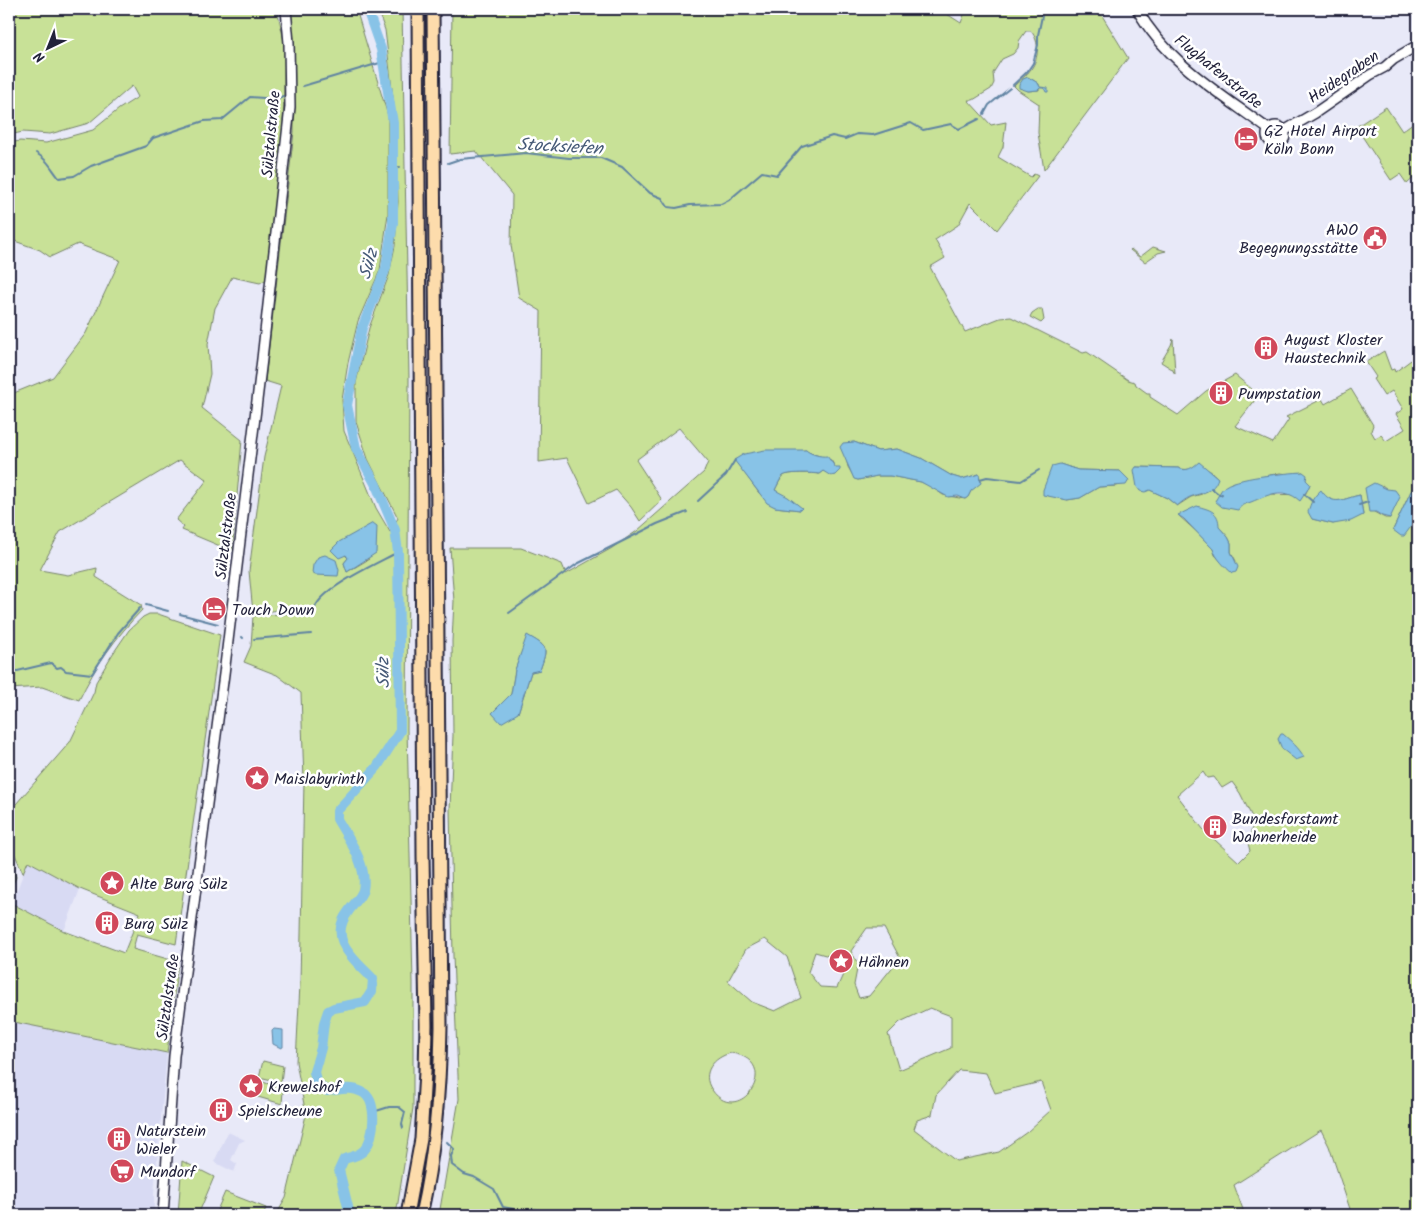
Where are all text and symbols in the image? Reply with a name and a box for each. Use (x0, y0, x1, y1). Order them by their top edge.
north arrow (22, 22, 72, 72)
street label: Flughafenstraße (1168, 29, 1268, 116)
street label: Heidegraben (1303, 44, 1385, 110)
text: N (29, 46, 51, 68)
street label: Sülztalstraße (255, 90, 288, 179)
place label: GZ Hotel Airport Köln Bonn (1264, 119, 1378, 162)
hotel icon: GZ Hotel Airport Köln Bonn (1233, 126, 1259, 152)
water label: Stocksiefen (516, 131, 605, 164)
place label: AWO Begegnungsstätte (1239, 218, 1358, 261)
public building icon: AWO Begegnungsstätte (1362, 225, 1388, 251)
water label: Sülz (351, 244, 388, 283)
place label: August Kloster Haustechnik (1284, 328, 1384, 371)
building icon: August Kloster Haustechnik (1253, 335, 1279, 361)
building icon: Pumpstation (1208, 380, 1234, 406)
place label: Pumpstation (1238, 382, 1321, 407)
street label: Sülztalstraße (209, 491, 244, 581)
hotel icon: Touch Down (201, 596, 227, 622)
place label: Touch Down (232, 598, 314, 623)
water label: Sülz (370, 655, 399, 688)
place icon: Maislabyrinth (244, 765, 270, 791)
place label: Maislabyrinth (274, 767, 364, 792)
place label: Bundesforstamt Wahnerheide (1232, 807, 1339, 850)
building icon: Bundesforstamt Wahnerheide (1202, 814, 1228, 840)
place icon: Alte Burg Sülz (99, 870, 125, 896)
place label: Alte Burg Sülz (130, 872, 228, 897)
building icon: Burg Sülz (94, 910, 120, 936)
place label: Burg Sülz (124, 912, 188, 937)
place icon: Hähnen (828, 948, 854, 974)
place label: Hähnen (858, 950, 909, 975)
street label: Sülztalstraße (150, 952, 187, 1042)
place icon: Krewelshof (238, 1073, 264, 1099)
place label: Krewelshof (268, 1075, 342, 1100)
building icon: Spielscheune (208, 1097, 234, 1123)
place label: Spielscheune (238, 1099, 322, 1124)
place label: Naturstein Wieler (136, 1119, 206, 1162)
building icon: Naturstein Wieler (106, 1126, 132, 1152)
supermarket icon: Mundorf (109, 1158, 135, 1184)
place label: Mundorf (140, 1160, 197, 1185)

